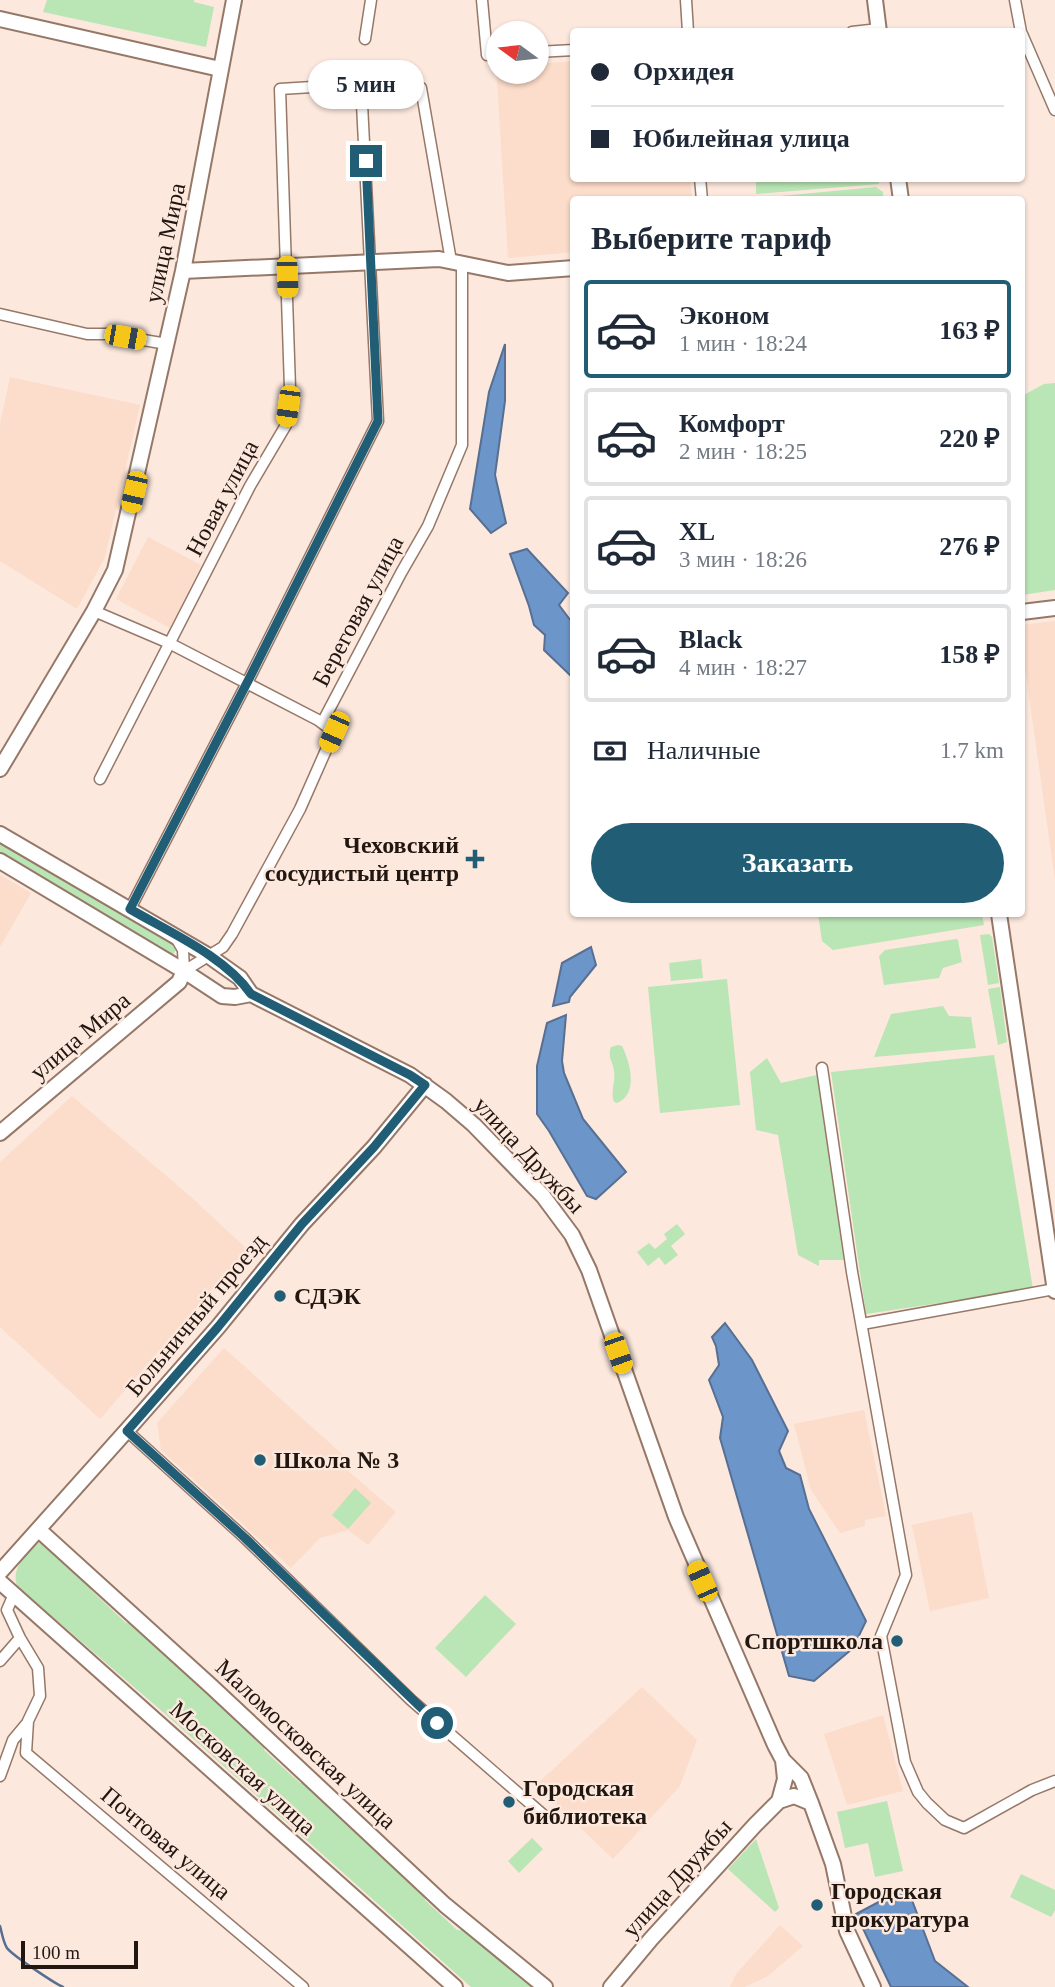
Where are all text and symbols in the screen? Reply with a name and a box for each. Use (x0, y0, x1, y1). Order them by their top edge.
north arrow (486, 21, 550, 84)
map controls (486, 21, 549, 84)
text: Орхидея (633, 57, 734, 86)
callout: 5 мин (308, 60, 424, 108)
text: 5 мин (336, 72, 396, 97)
text: Юбилейная улица (633, 124, 850, 153)
route end (350, 145, 382, 177)
street label: улица Мира (140, 180, 190, 305)
text: Выберите тариф (591, 220, 832, 256)
car (276, 256, 299, 298)
icon: car (595, 298, 658, 361)
text: Эконом (679, 301, 769, 330)
text: 163 ₽ (939, 316, 1000, 345)
car (103, 323, 148, 351)
text: 1 мин · 18:24 (679, 331, 807, 356)
car (275, 384, 302, 428)
icon: car (595, 406, 658, 469)
text: Комфорт (679, 409, 785, 438)
text: 220 ₽ (939, 424, 1000, 453)
street label: Новая улица (181, 435, 264, 560)
text: 2 мин · 18:25 (679, 439, 807, 464)
car (120, 469, 149, 515)
icon: car (595, 514, 658, 577)
text: XL (679, 517, 715, 546)
street label: Береговая улица (307, 531, 409, 691)
text: 276 ₽ (939, 532, 1000, 561)
text: 3 мин · 18:26 (679, 547, 807, 572)
icon: car (595, 622, 658, 685)
text: Black (679, 625, 743, 654)
text: 158 ₽ (939, 640, 1000, 669)
text: 4 мин · 18:27 (679, 655, 807, 680)
car (316, 709, 353, 755)
icon: cash (591, 732, 629, 770)
text: Наличные (647, 736, 760, 765)
text: 1.7 km (940, 738, 1004, 763)
button: Заказать (591, 823, 1004, 903)
place label: Чеховский сосудистый центр (265, 832, 459, 886)
marker: Чеховский сосудистый центр (465, 849, 485, 869)
street label: улица Мира (25, 987, 135, 1085)
street label: улица Дружбы (468, 1091, 590, 1219)
street label: Больничный проезд (121, 1229, 271, 1401)
place label: СДЭК (294, 1283, 362, 1309)
marker: СДЭК (272, 1288, 288, 1304)
car (602, 1330, 635, 1376)
place label: Школа № 3 (274, 1447, 399, 1473)
marker: Школа № 3 (252, 1452, 268, 1468)
car (684, 1558, 721, 1604)
place label: Спортшкола (744, 1628, 883, 1654)
marker: Спортшкола (889, 1633, 905, 1649)
street label: Маломосковская улица (211, 1654, 402, 1834)
street label: Московская улица (165, 1696, 321, 1840)
route start (421, 1707, 453, 1739)
place label: Городская библиотека (523, 1775, 647, 1829)
street label: Почтовая улица (96, 1781, 236, 1905)
marker: Городская библиотека (501, 1794, 517, 1810)
street label: улица Дружбы (617, 1814, 737, 1942)
place label: Городская прокуратура (831, 1878, 969, 1932)
marker: Городская прокуратура (809, 1897, 825, 1913)
scale bar (21, 1938, 138, 1970)
text: 100 m (32, 1942, 80, 1963)

